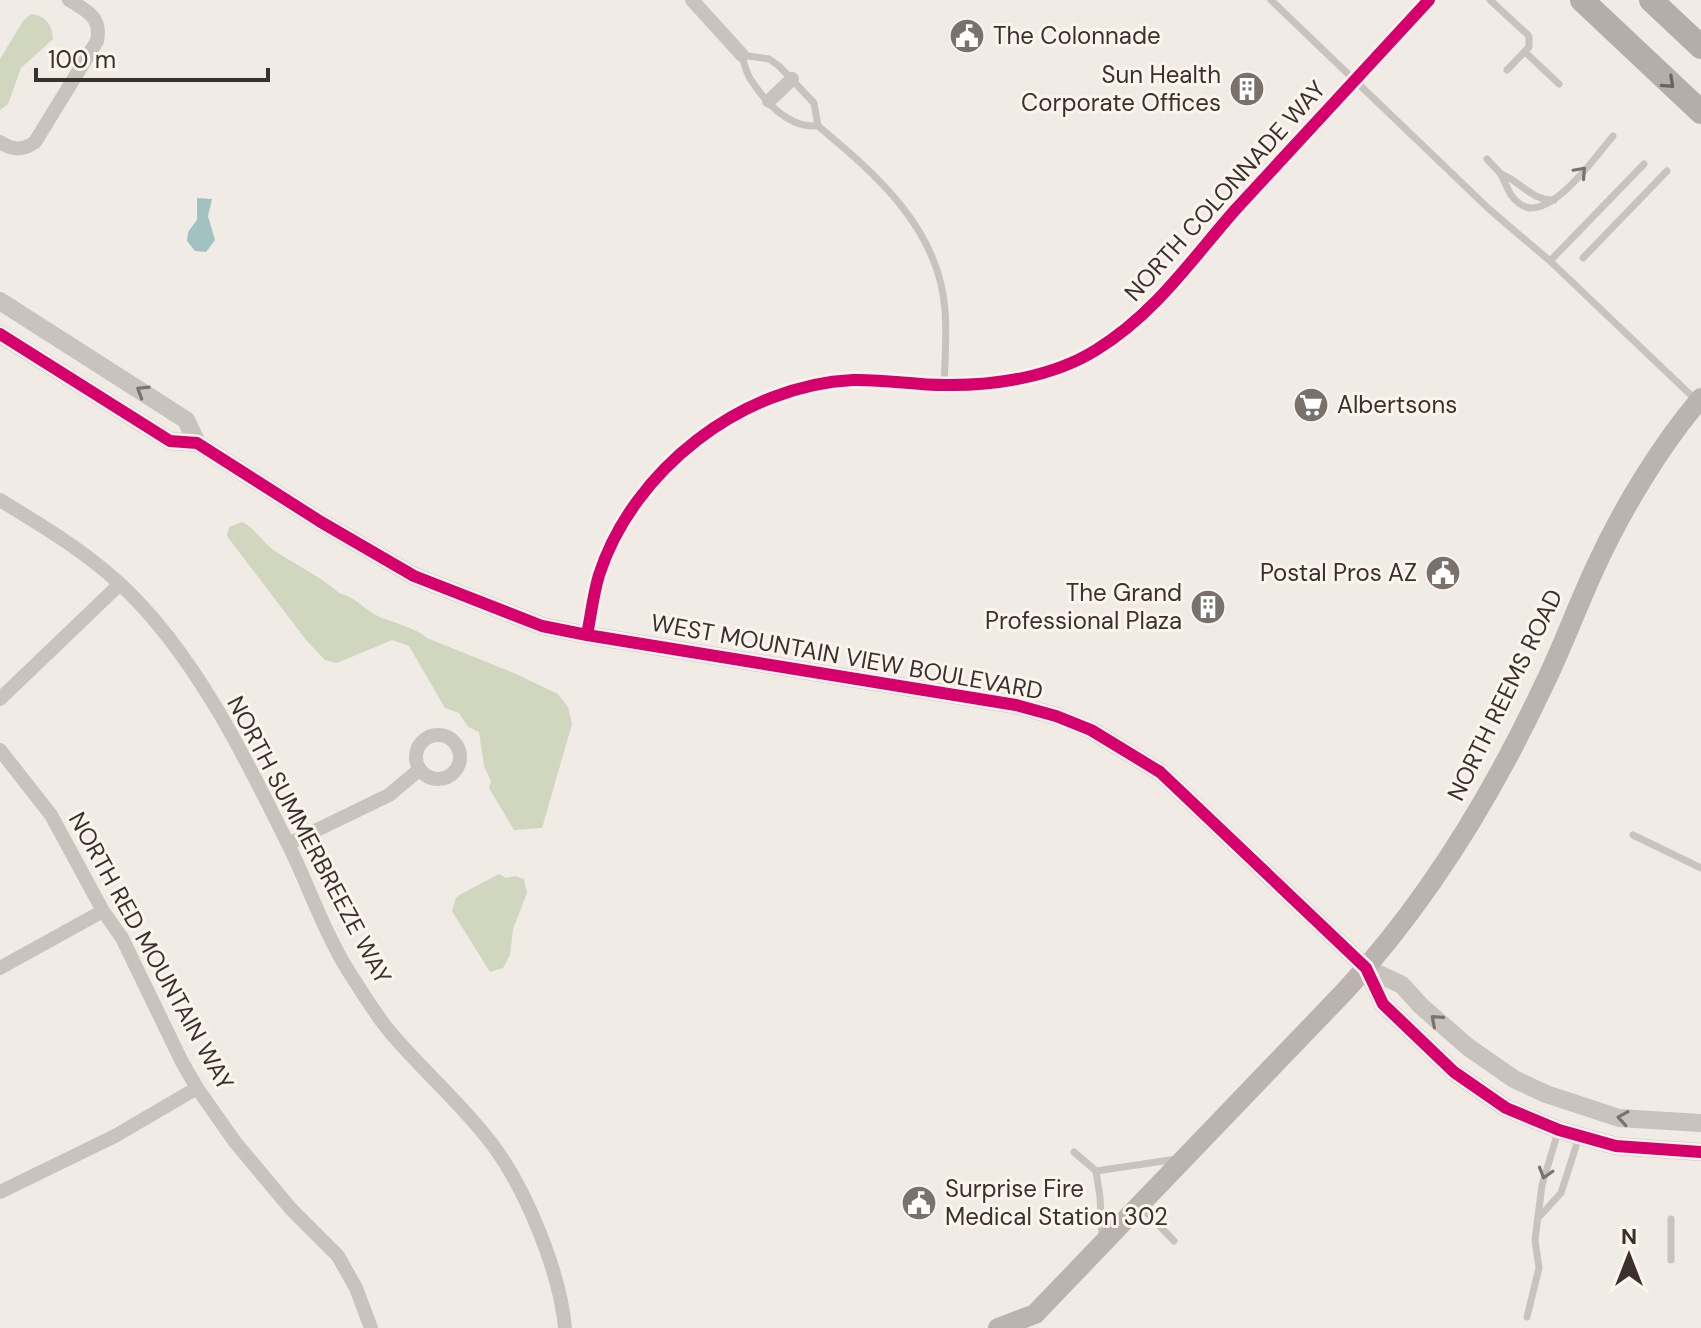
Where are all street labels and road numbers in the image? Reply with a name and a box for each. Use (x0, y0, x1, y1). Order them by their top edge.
street label: NORTH COLONNADE WAY (1117, 74, 1332, 307)
street label: NORTH REEMS ROAD (1440, 584, 1569, 806)
street label: WEST MOUNTAIN VIEW BOULEVARD (649, 607, 1046, 706)
street label: NORTH SUMMERBREEZE WAY (220, 690, 399, 989)
street label: NORTH RED MOUNTAIN WAY (62, 806, 241, 1095)

